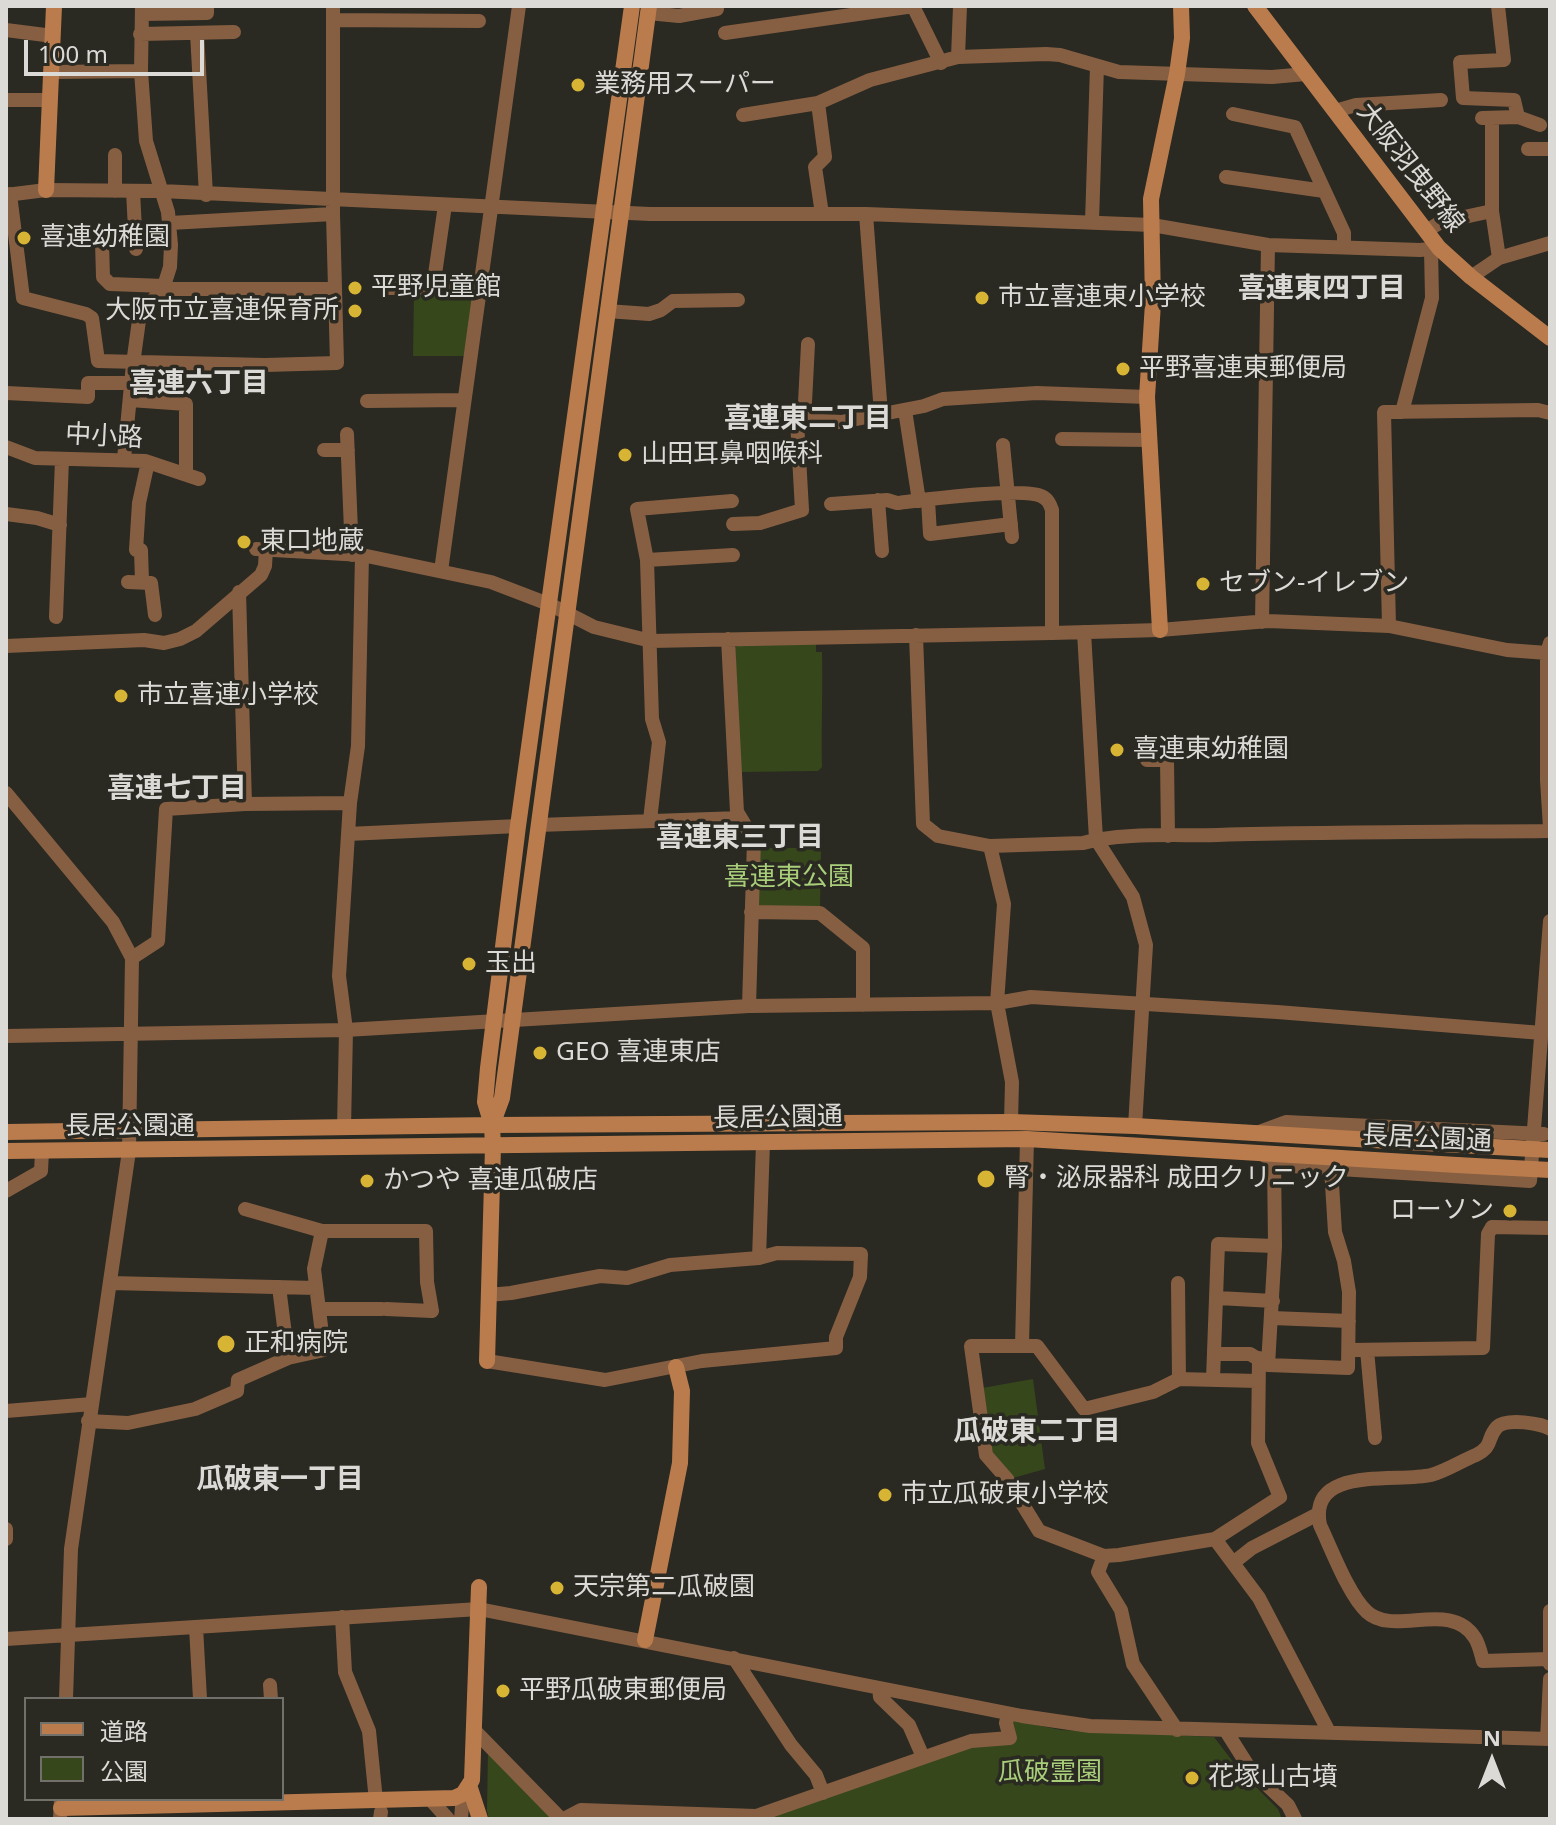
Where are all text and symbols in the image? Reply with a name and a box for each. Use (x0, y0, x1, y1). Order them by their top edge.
scale bar (28, 24, 208, 74)
text: 100 m (38, 37, 108, 70)
place label: 業務用スーパー (594, 69, 776, 101)
marker: 業務用スーパー (569, 76, 587, 94)
street label: 大阪羽曳野線 (1350, 97, 1470, 239)
place label: 喜連幼稚園 (40, 222, 170, 254)
marker: 喜連幼稚園 (15, 229, 33, 247)
place label: 平野児童館 (371, 272, 501, 304)
district label: 喜連東四丁目 (1238, 272, 1406, 306)
marker: 平野児童館 (346, 279, 364, 297)
place label: 市立喜連東小学校 (998, 282, 1206, 314)
marker: 市立喜連東小学校 (973, 289, 991, 307)
place label: 大阪市立喜連保育所 (105, 295, 339, 327)
marker: 大阪市立喜連保育所 (346, 302, 364, 320)
place label: 平野喜連東郵便局 (1139, 353, 1347, 385)
marker: 平野喜連東郵便局 (1114, 360, 1132, 378)
district label: 喜連六丁目 (129, 367, 269, 401)
district label: 喜連東二丁目 (724, 402, 892, 436)
street label: 中小路 (64, 419, 144, 455)
place label: 山田耳鼻咽喉科 (641, 439, 823, 471)
marker: 山田耳鼻咽喉科 (616, 446, 634, 464)
place label: 東口地蔵 (260, 526, 364, 558)
marker: 東口地蔵 (235, 533, 253, 551)
place label: セブン-イレブン (1219, 568, 1409, 600)
marker: セブン-イレブン (1194, 575, 1212, 593)
place label: 市立喜連小学校 (137, 680, 319, 712)
marker: 市立喜連小学校 (112, 687, 130, 705)
place label: 喜連東幼稚園 (1133, 734, 1289, 766)
marker: 喜連東幼稚園 (1108, 741, 1126, 759)
district label: 喜連七丁目 (107, 772, 247, 806)
district label: 喜連東三丁目 (656, 821, 824, 855)
park label: 喜連東公園 (724, 862, 854, 894)
place label: 玉出 (485, 948, 537, 980)
marker: 玉出 (460, 955, 478, 973)
place label: GEO 喜連東店 (556, 1037, 720, 1069)
marker: GEO 喜連東店 (531, 1044, 549, 1062)
street label: 長居公園通 (713, 1101, 843, 1135)
street label: 長居公園通 (65, 1111, 195, 1143)
street label: 長居公園通 (1361, 1120, 1493, 1158)
place label: 腎・泌尿器科 成田クリニック (1004, 1163, 1349, 1195)
place label: かつや 喜連瓜破店 (383, 1165, 598, 1197)
marker: 腎・泌尿器科 成田クリニック (975, 1168, 997, 1190)
marker: かつや 喜連瓜破店 (358, 1172, 376, 1190)
place label: ローソン (1390, 1195, 1494, 1227)
marker: ローソン (1501, 1202, 1519, 1220)
place label: 正和病院 (244, 1328, 348, 1360)
marker: 正和病院 (215, 1333, 237, 1355)
district label: 瓜破東二丁目 (953, 1415, 1121, 1449)
district label: 瓜破東一丁目 (196, 1463, 364, 1497)
place label: 市立瓜破東小学校 (901, 1479, 1109, 1511)
marker: 市立瓜破東小学校 (876, 1486, 894, 1504)
place label: 天宗第二瓜破園 (573, 1572, 755, 1604)
marker: 天宗第二瓜破園 (548, 1579, 566, 1597)
place label: 平野瓜破東郵便局 (519, 1675, 727, 1707)
marker: 平野瓜破東郵便局 (494, 1682, 512, 1700)
legend (24, 1697, 284, 1801)
text: 道路 (100, 1714, 148, 1747)
north arrow (1452, 1721, 1532, 1801)
text: N (1483, 1722, 1501, 1752)
text: 公園 (100, 1754, 148, 1787)
park label: 瓜破霊園 (998, 1757, 1102, 1789)
place label: 花塚山古墳 (1208, 1762, 1338, 1794)
marker: 花塚山古墳 (1183, 1769, 1201, 1787)

